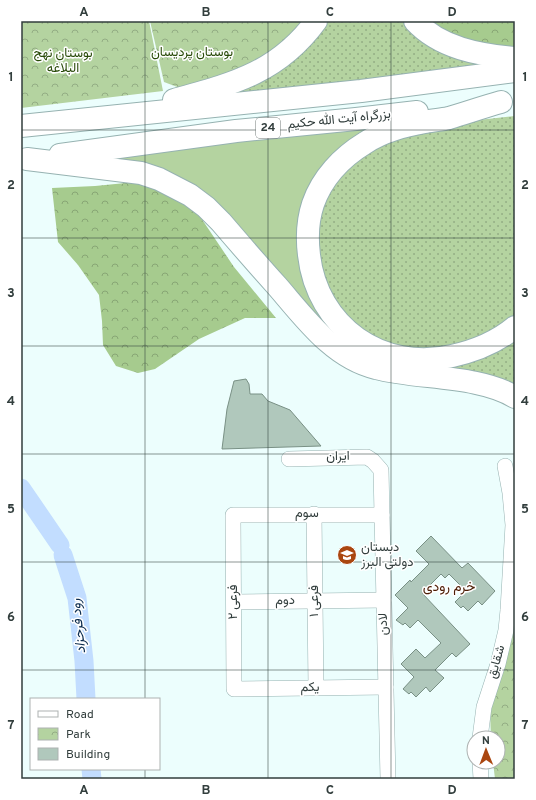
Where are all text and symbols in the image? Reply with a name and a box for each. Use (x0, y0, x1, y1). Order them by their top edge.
text: A (79, 5, 89, 21)
text: B (202, 5, 211, 21)
text: C (326, 5, 334, 21)
text: D (447, 5, 457, 21)
park label: بوستان پردیسان (151, 45, 233, 61)
park label: بوستان نهج البلاغه (33, 46, 93, 77)
text: 1 (8, 70, 14, 86)
text: 1 (522, 70, 528, 86)
street label: بزرگراه آیت الله حکیم (286, 106, 392, 133)
road number: 24 (256, 118, 280, 138)
text: 2 (7, 178, 15, 194)
text: 2 (521, 178, 529, 194)
text: 3 (7, 286, 15, 302)
text: 3 (521, 286, 529, 302)
text: 4 (7, 394, 15, 410)
text: 4 (521, 394, 529, 410)
street label: ایران (326, 449, 350, 465)
text: 5 (7, 502, 15, 518)
text: 5 (521, 502, 529, 518)
street label: سوم (295, 506, 319, 522)
place label: دبستان دولتی البرز (360, 540, 413, 571)
school or university icon: دبستان دولتی البرز (336, 544, 358, 566)
district label: خرم رودی (423, 579, 475, 596)
street label: فرعی ۲ (226, 584, 242, 620)
street label: فرعی ۱ (307, 585, 323, 617)
street label: دوم (275, 593, 295, 609)
water label: رود فرحزاد (68, 597, 90, 654)
text: 6 (7, 610, 15, 626)
text: 6 (521, 610, 529, 626)
street label: لادن (376, 613, 392, 635)
street label: شقایق (485, 643, 509, 681)
street label: یکم (300, 680, 320, 696)
legend (30, 698, 160, 770)
text: Road (66, 707, 94, 723)
text: 7 (8, 718, 15, 734)
text: 7 (522, 718, 529, 734)
text: Park (66, 727, 91, 743)
north arrow (466, 730, 506, 770)
text: N (482, 734, 490, 748)
text: Building (66, 747, 110, 763)
text: A (79, 783, 89, 799)
text: B (202, 783, 211, 799)
text: C (326, 783, 334, 799)
text: D (447, 783, 457, 799)

